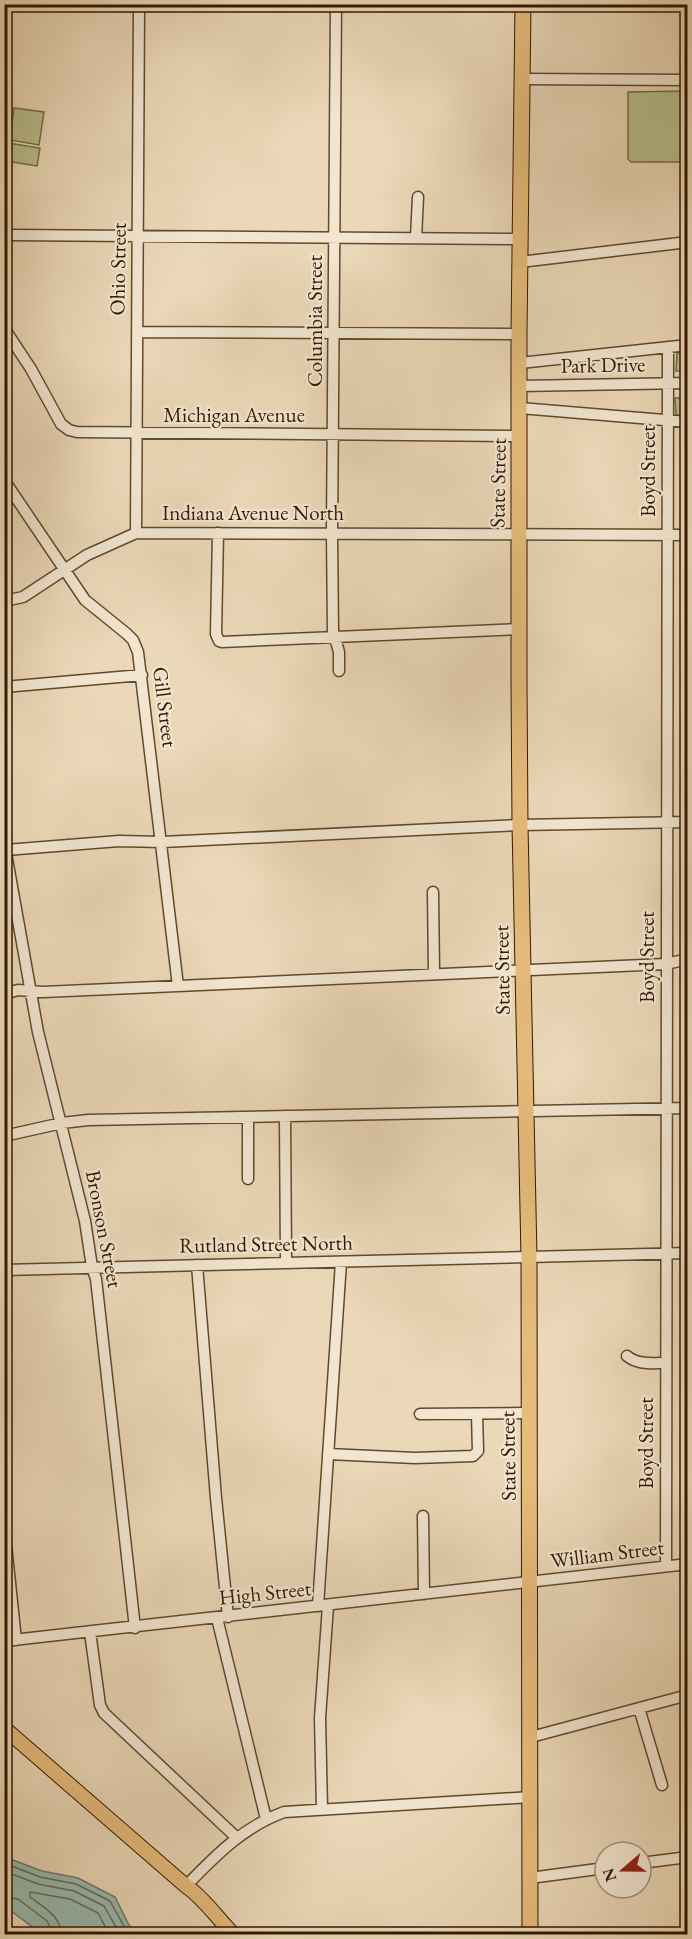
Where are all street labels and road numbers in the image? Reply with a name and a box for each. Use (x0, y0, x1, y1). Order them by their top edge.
street label: Ohio Street (103, 222, 132, 316)
street label: Columbia Street (301, 255, 328, 387)
street label: Park Drive (560, 350, 646, 379)
street label: Michigan Avenue (163, 401, 305, 428)
street label: Boyd Street (634, 425, 661, 517)
street label: State Street (483, 437, 512, 528)
street label: Indiana Avenue North (162, 499, 344, 526)
street label: Gill Street (147, 665, 184, 749)
street label: Boyd Street (633, 911, 660, 1003)
street label: State Street (487, 924, 516, 1015)
street label: Bronson Street (80, 1168, 129, 1290)
street label: Rutland Street North (179, 1228, 353, 1259)
street label: Boyd Street (632, 1397, 659, 1489)
street label: State Street (493, 1410, 522, 1501)
street label: William Street (549, 1533, 666, 1574)
street label: High Street (218, 1574, 313, 1611)

